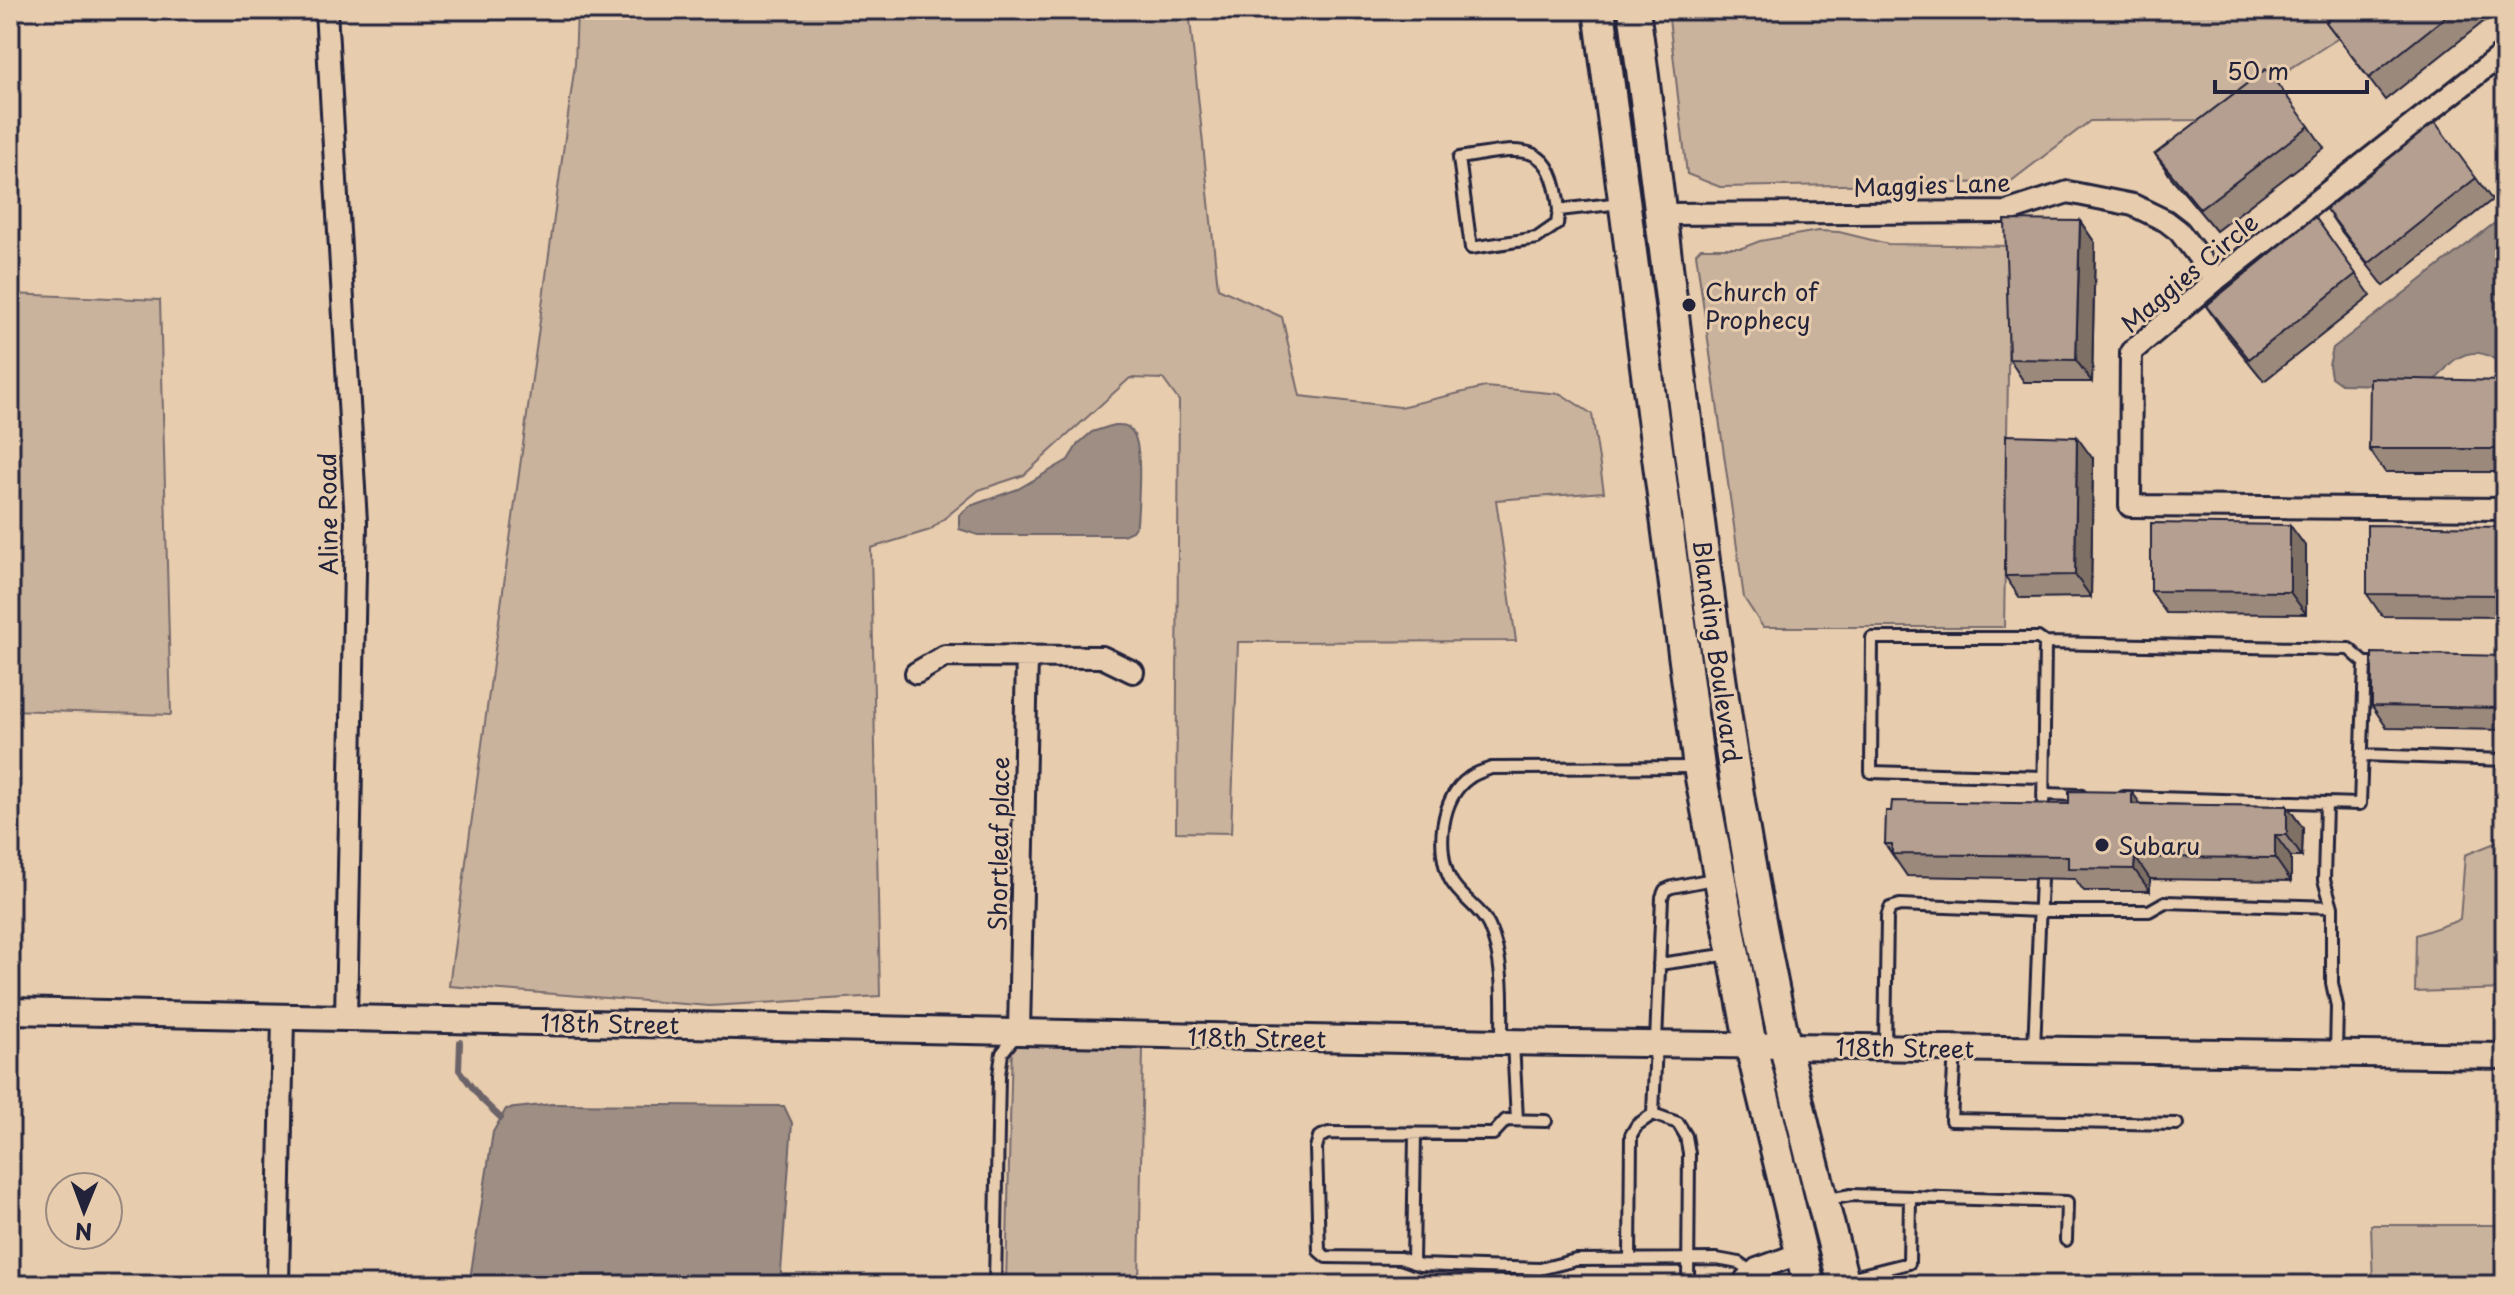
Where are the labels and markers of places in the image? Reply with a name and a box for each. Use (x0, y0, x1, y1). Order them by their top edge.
place label: Church of Prophecy (1705, 273, 1819, 337)
marker: Church of Prophecy (1680, 296, 1698, 314)
place label: Subaru (2118, 827, 2200, 863)
marker: Subaru (2093, 836, 2111, 854)

